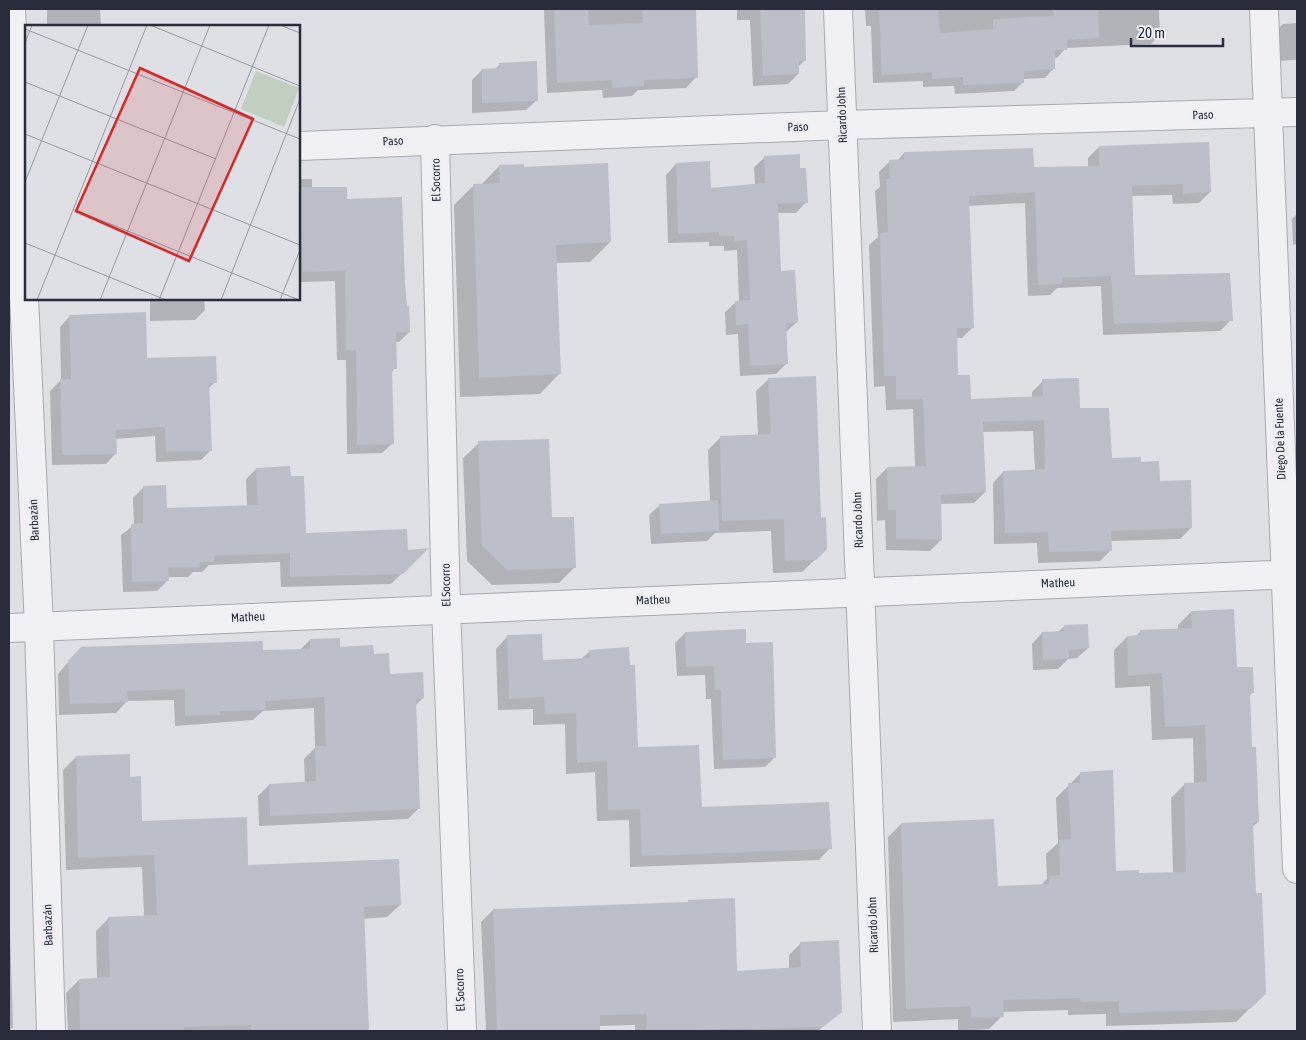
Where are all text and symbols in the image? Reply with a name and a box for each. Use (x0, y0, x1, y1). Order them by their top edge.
scale bar (1131, 15, 1224, 47)
text: 20 m (1138, 24, 1165, 41)
inset map (25, 25, 300, 300)
street label: Ricardo John (834, 87, 850, 143)
street label: Paso (1192, 108, 1214, 122)
street label: Paso (787, 120, 809, 134)
street label: Paso (382, 133, 404, 149)
street label: El Socorro (429, 158, 443, 202)
street label: Diego De la Fuente (1272, 398, 1288, 480)
street label: Ricardo John (850, 492, 866, 548)
street label: Barbazán (26, 499, 42, 541)
street label: El Socorro (439, 563, 453, 607)
street label: Matheu (1041, 575, 1076, 591)
street label: Matheu (636, 592, 671, 608)
street label: Matheu (231, 609, 266, 625)
street label: Ricardo John (865, 897, 881, 953)
street label: Barbazán (40, 904, 56, 946)
street label: El Socorro (452, 968, 468, 1012)

